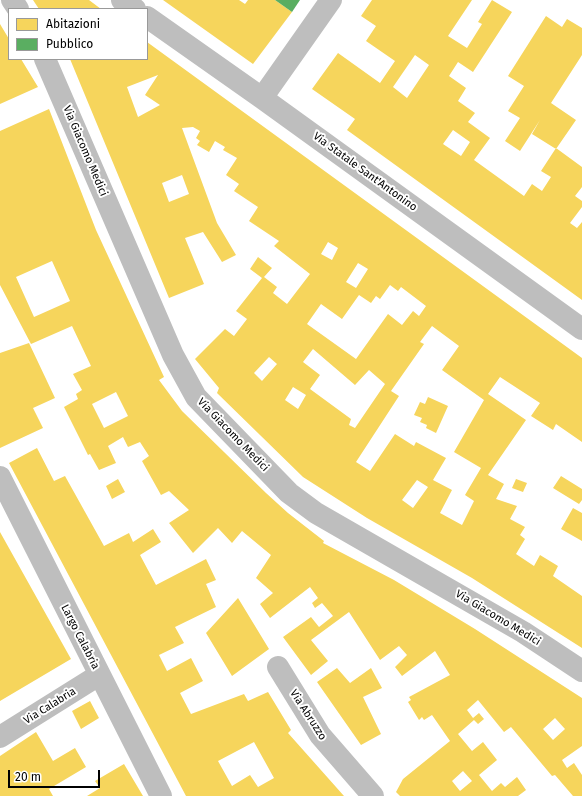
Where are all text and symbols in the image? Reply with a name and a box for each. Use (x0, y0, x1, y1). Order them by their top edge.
legend (8, 8, 148, 60)
text: Abitazioni (46, 17, 100, 31)
text: Pubblico (46, 37, 93, 51)
street label: Via Giacomo Medici (60, 104, 110, 198)
street label: Via Statale Sant'Antonino (310, 130, 420, 214)
street label: Via Giacomo Medici (195, 396, 271, 474)
street label: Via Giacomo Medici (453, 587, 543, 649)
street label: Largo Calabria (58, 602, 102, 672)
street label: Via Calabria (21, 685, 79, 727)
street label: Via Abruzzo (287, 687, 329, 743)
scale bar (10, 762, 102, 788)
text: 20 m (15, 770, 41, 784)

